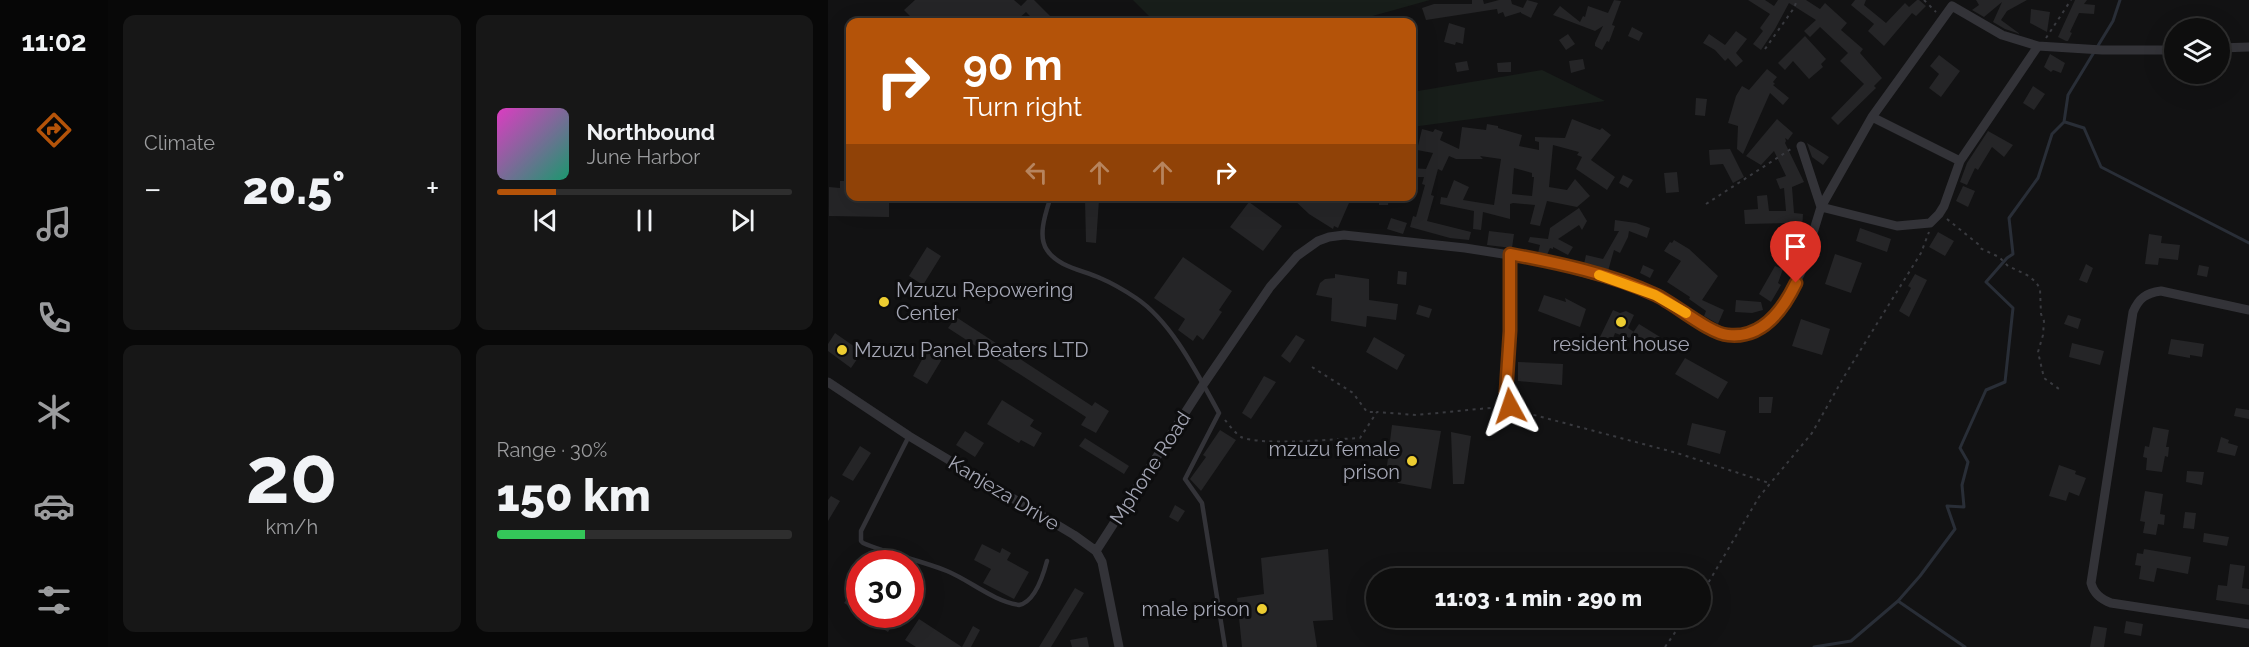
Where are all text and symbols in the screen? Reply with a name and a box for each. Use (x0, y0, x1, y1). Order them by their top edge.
map controls (2164, 18, 2230, 84)
button: layers (2164, 18, 2230, 84)
text: 11:02 (21, 26, 87, 57)
text: 90 m (963, 41, 1063, 90)
icon: right (864, 42, 942, 120)
text: Turn right (963, 91, 1082, 122)
icon: directions (33, 109, 75, 151)
text: Northbound (587, 119, 715, 145)
text: Climate (144, 131, 215, 155)
text: June Harbor (587, 145, 700, 169)
icon: left (1020, 156, 1053, 189)
icon: ahead (1083, 156, 1116, 189)
icon: ahead (1146, 156, 1179, 189)
icon: right (1209, 156, 1242, 189)
text: 20.5° (242, 162, 345, 215)
text: − (144, 169, 162, 208)
text: + (426, 169, 440, 208)
icon: music (33, 203, 75, 245)
icon: previous (529, 204, 562, 237)
icon: pause (628, 204, 661, 237)
icon: next (726, 204, 759, 237)
pin (1770, 221, 1821, 283)
icon: arrive (1779, 230, 1812, 263)
place label: Mzuzu Repowering Center (896, 278, 1073, 325)
marker: Mzuzu Repowering Center (877, 295, 891, 309)
icon: phone (33, 297, 75, 339)
marker: resident house (1614, 315, 1628, 329)
place label: resident house (1553, 332, 1690, 356)
place label: Mzuzu Panel Beaters LTD (854, 338, 1089, 362)
marker: Mzuzu Panel Beaters LTD (835, 343, 849, 357)
position arrow (1478, 374, 1542, 438)
icon: climate (33, 391, 75, 433)
street label: Mphone Road (1105, 407, 1195, 529)
text: 20 (246, 430, 338, 521)
place label: mzuzu female prison (1269, 437, 1400, 484)
text: Range · 30% (497, 438, 607, 462)
street label: Kanjeza Drive (944, 450, 1064, 536)
marker: mzuzu female prison (1405, 454, 1419, 468)
text: 150 km (497, 469, 651, 522)
icon: car (33, 485, 75, 527)
text: km/h (265, 515, 318, 539)
speed limit sign: 30 (846, 550, 924, 628)
icon: filters (33, 579, 75, 621)
text: 11:03 · 1 min · 290 m (1435, 585, 1642, 611)
place label: male prison (1142, 597, 1250, 621)
marker: male prison (1255, 602, 1269, 616)

